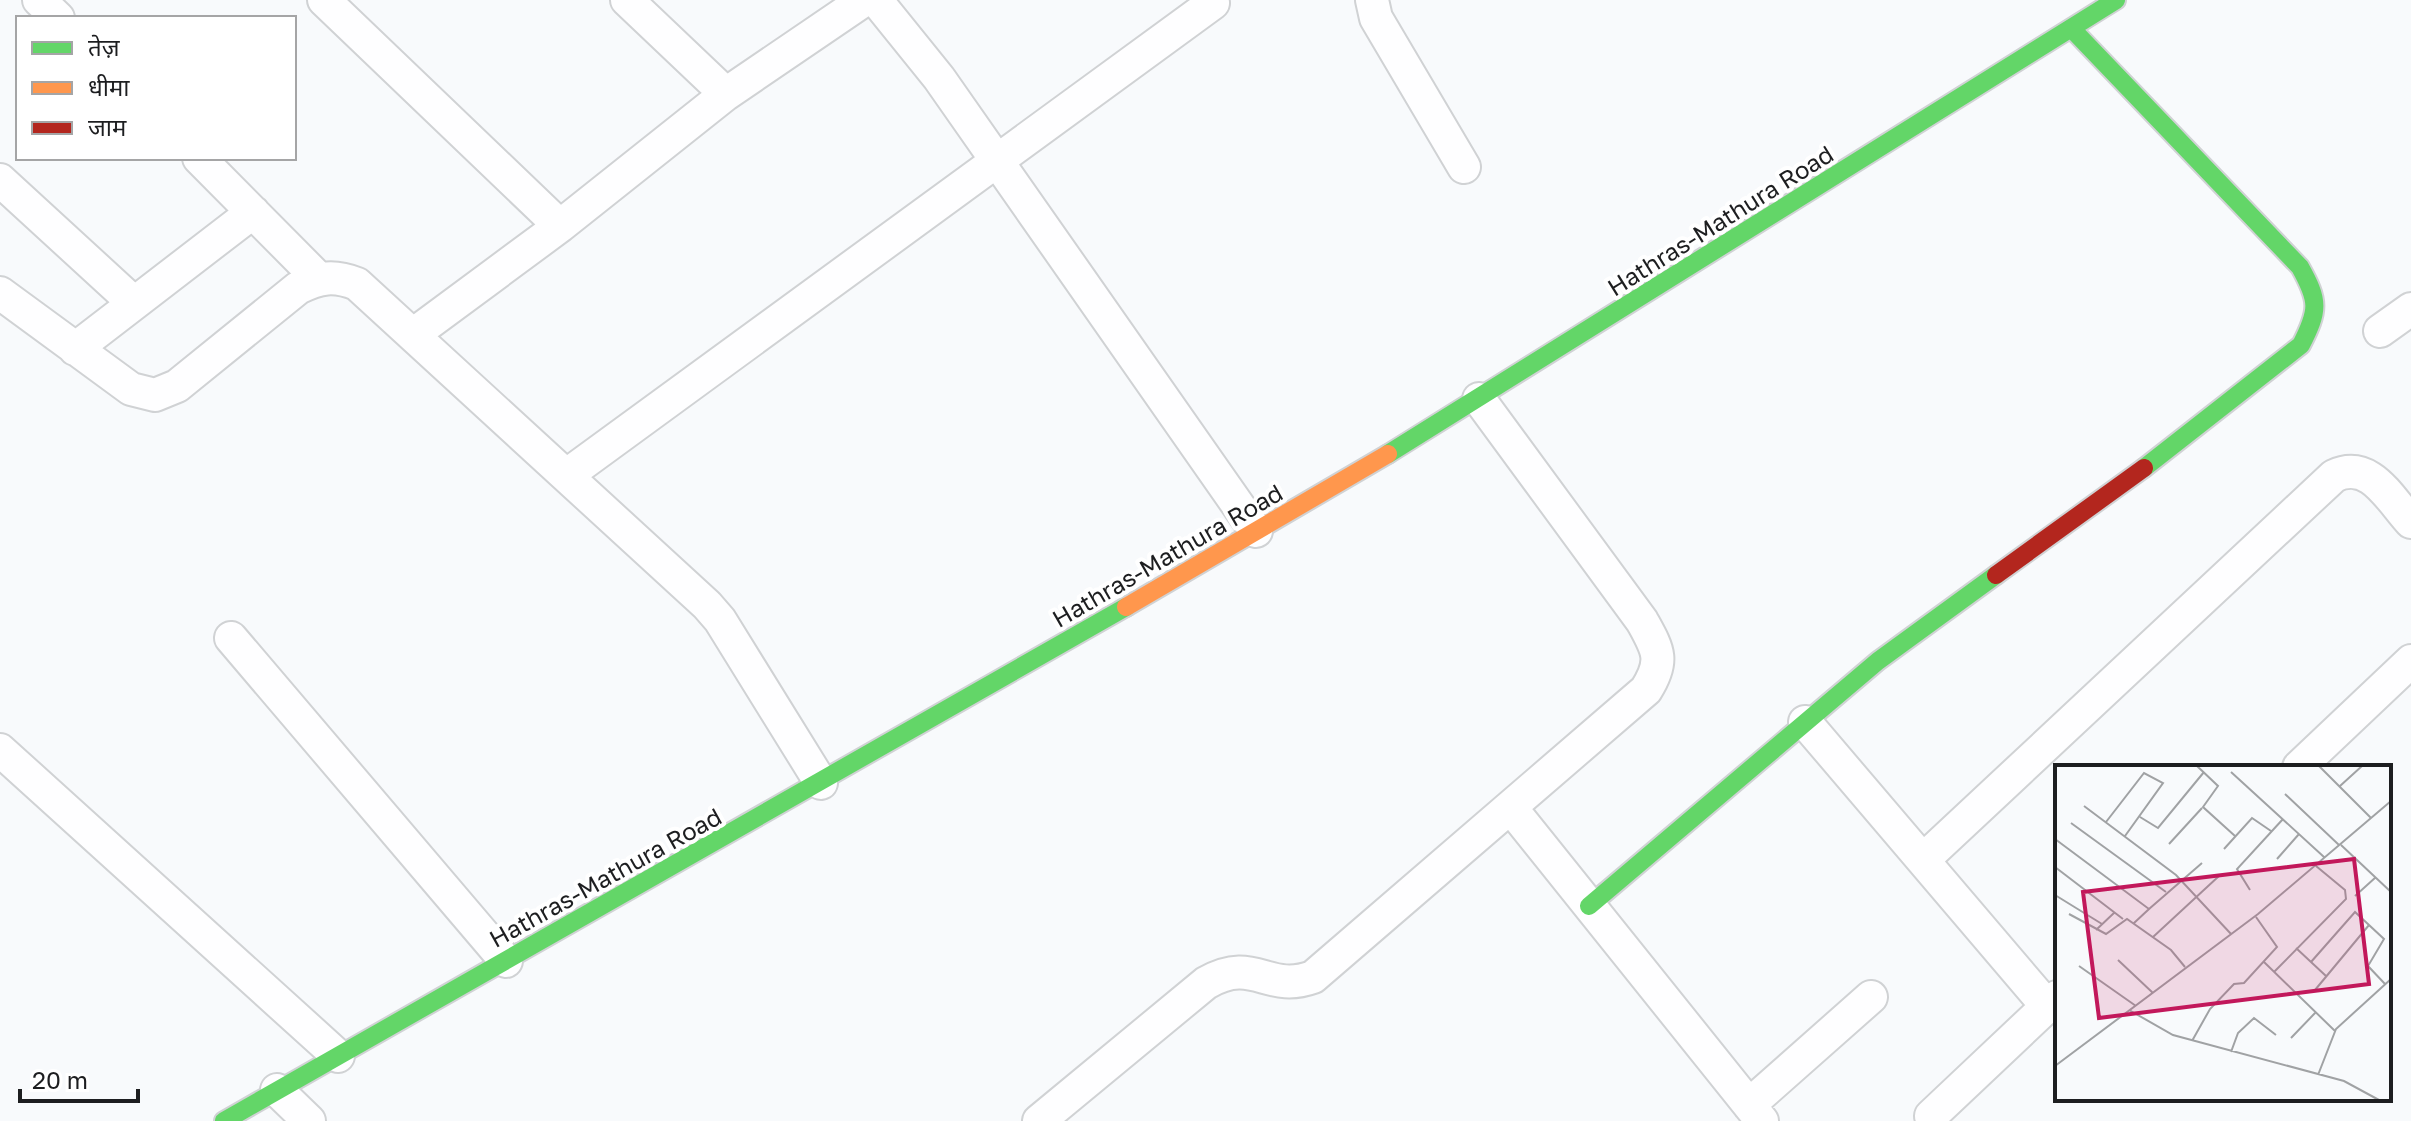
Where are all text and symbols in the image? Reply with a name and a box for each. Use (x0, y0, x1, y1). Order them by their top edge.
legend (16, 16, 296, 160)
text: तेज़ (88, 32, 121, 61)
text: धीमा (88, 72, 130, 101)
text: जाम (88, 112, 127, 141)
street label: Hathras-Mathura Road (1602, 139, 1838, 301)
street label: Hathras-Mathura Road (1047, 477, 1287, 633)
inset map (2055, 765, 2391, 1101)
street label: Hathras-Mathura Road (484, 801, 726, 953)
scale bar (20, 1053, 138, 1103)
text: 20 m (32, 1065, 88, 1094)

